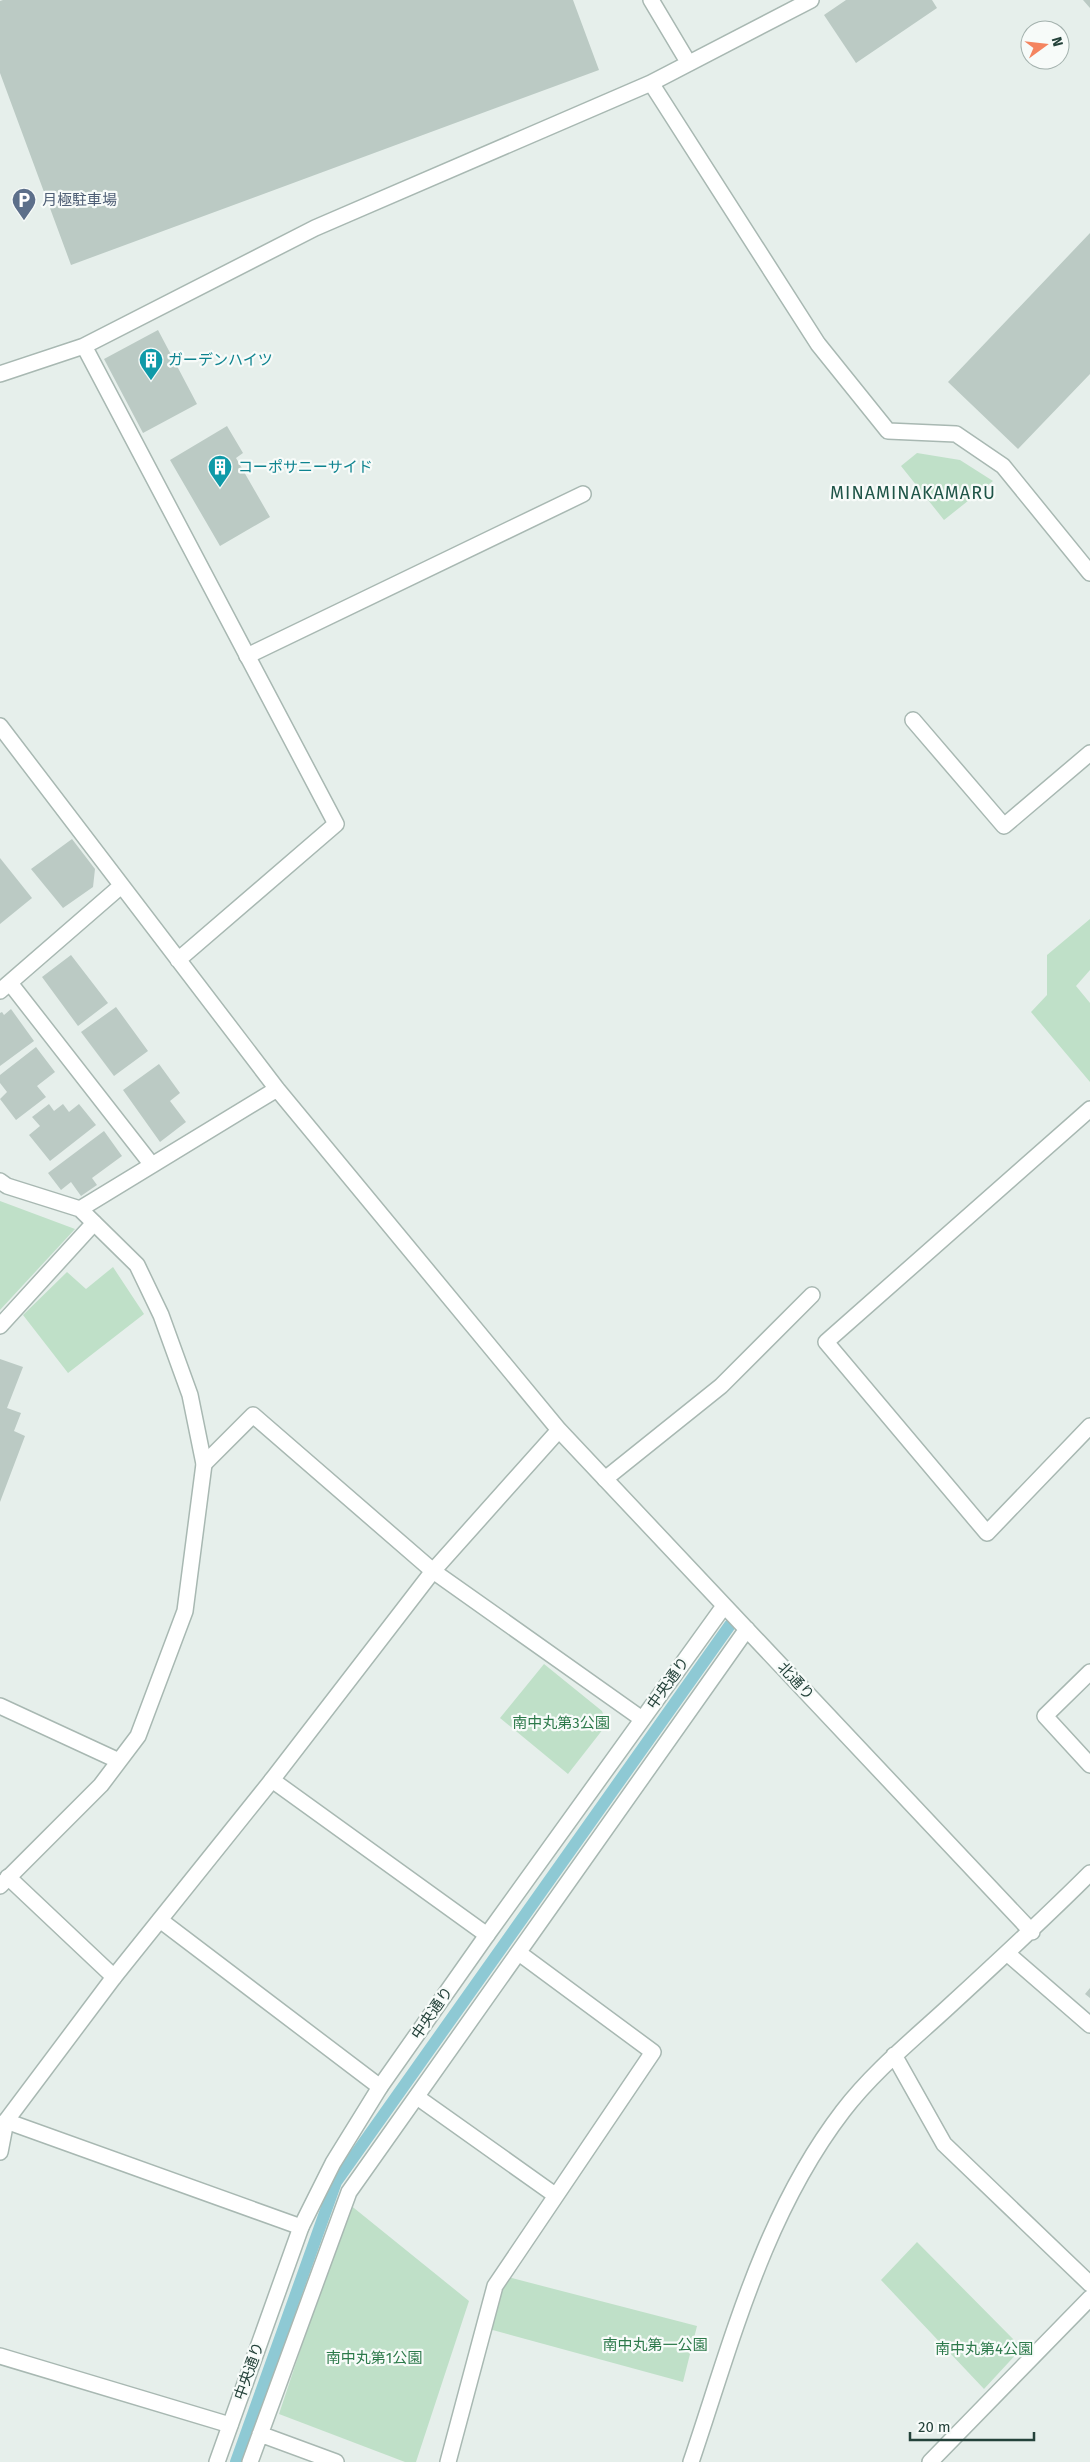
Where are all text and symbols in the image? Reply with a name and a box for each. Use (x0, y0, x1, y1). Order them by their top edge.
north arrow (1020, 20, 1070, 70)
text: N (1048, 35, 1066, 48)
parking icon: 月極駐車場 (11, 187, 37, 221)
place label: 月極駐車場 (42, 191, 117, 209)
building icon: ガーデンハイツ (138, 347, 164, 381)
place label: ガーデンハイツ (168, 351, 273, 369)
building icon: コーポサニーサイド (207, 454, 233, 488)
place label: コーポサニーサイド (238, 458, 373, 476)
district label: MINAMINAKAMARU (830, 482, 996, 504)
street label: 中央通り (643, 1653, 693, 1713)
street label: 北通り (774, 1658, 818, 1704)
park label: 南中丸第3公園 (512, 1714, 610, 1732)
street label: 中央通り (407, 1983, 457, 2043)
park label: 南中丸第一公園 (602, 2336, 708, 2354)
street label: 中央通り (230, 2340, 268, 2402)
park label: 南中丸第4公園 (935, 2340, 1033, 2358)
park label: 南中丸第1公園 (326, 2349, 422, 2367)
scale bar (910, 2410, 1034, 2442)
text: 20 m (918, 2418, 951, 2436)

